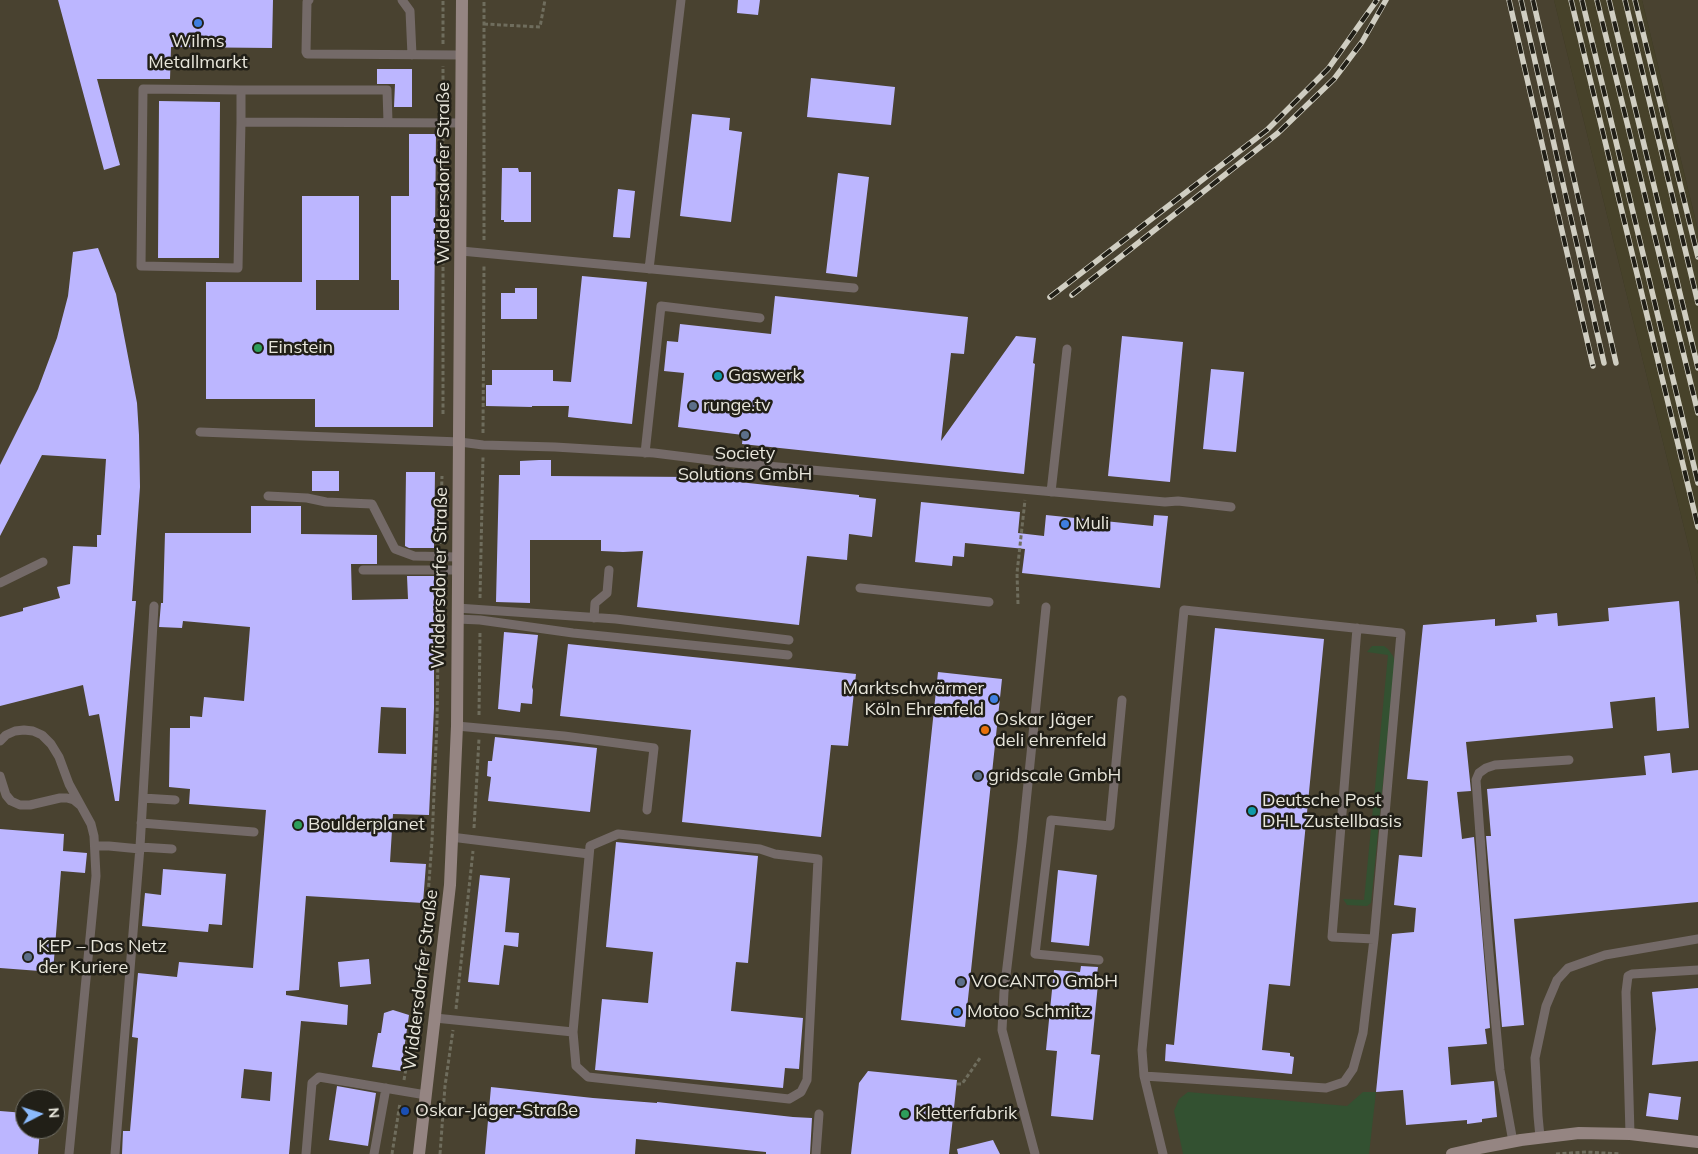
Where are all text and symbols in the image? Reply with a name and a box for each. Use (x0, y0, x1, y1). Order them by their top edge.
marker: Wilms Metallmarkt (192, 17, 204, 29)
place label: Wilms Metallmarkt (148, 31, 248, 74)
street label: Widdersdorfer Straße (433, 82, 455, 264)
place label: Einstein (268, 337, 333, 359)
marker: Einstein (252, 342, 264, 354)
place label: Gaswerk (728, 365, 802, 387)
marker: Gaswerk (712, 370, 724, 382)
place label: runge.tv (703, 395, 771, 417)
marker: runge.tv (687, 400, 699, 412)
marker: Society Solutions GmbH (739, 429, 751, 441)
place label: Society Solutions GmbH (678, 443, 812, 486)
street label: Widdersdorfer Straße (428, 487, 452, 669)
place label: Muli (1075, 513, 1109, 535)
marker: Muli (1059, 518, 1071, 530)
place label: Marktschwärmer Köln Ehrenfeld (842, 678, 984, 721)
marker: Marktschwärmer Köln Ehrenfeld (988, 693, 1000, 705)
place label: Oskar Jäger deli ehrenfeld (995, 709, 1107, 752)
marker: Oskar Jäger deli ehrenfeld (979, 724, 991, 736)
place label: gridscale GmbH (988, 765, 1121, 787)
marker: gridscale GmbH (972, 770, 984, 782)
place label: Deutsche Post DHL Zustellbasis (1262, 790, 1402, 832)
marker: Deutsche Post DHL Zustellbasis (1246, 805, 1258, 817)
place label: Boulderplanet (308, 814, 425, 836)
marker: Boulderplanet (292, 819, 304, 831)
street label: Widdersdorfer Straße (399, 888, 443, 1072)
place label: KEP – Das Netz der Kuriere (38, 936, 167, 979)
marker: KEP – Das Netz der Kuriere (22, 951, 34, 963)
place label: VOCANTO GmbH (971, 971, 1118, 993)
marker: VOCANTO GmbH (955, 976, 967, 988)
place label: Motoo Schmitz (967, 1001, 1091, 1023)
marker: Motoo Schmitz (951, 1006, 963, 1018)
north arrow (15, 1089, 65, 1139)
place label: Oskar-Jäger-Straße (415, 1100, 578, 1122)
place label: Kletterfabrik (915, 1103, 1017, 1125)
marker: Oskar-Jäger-Straße (399, 1105, 411, 1117)
text: N (45, 1107, 63, 1119)
marker: Kletterfabrik (899, 1108, 911, 1120)

